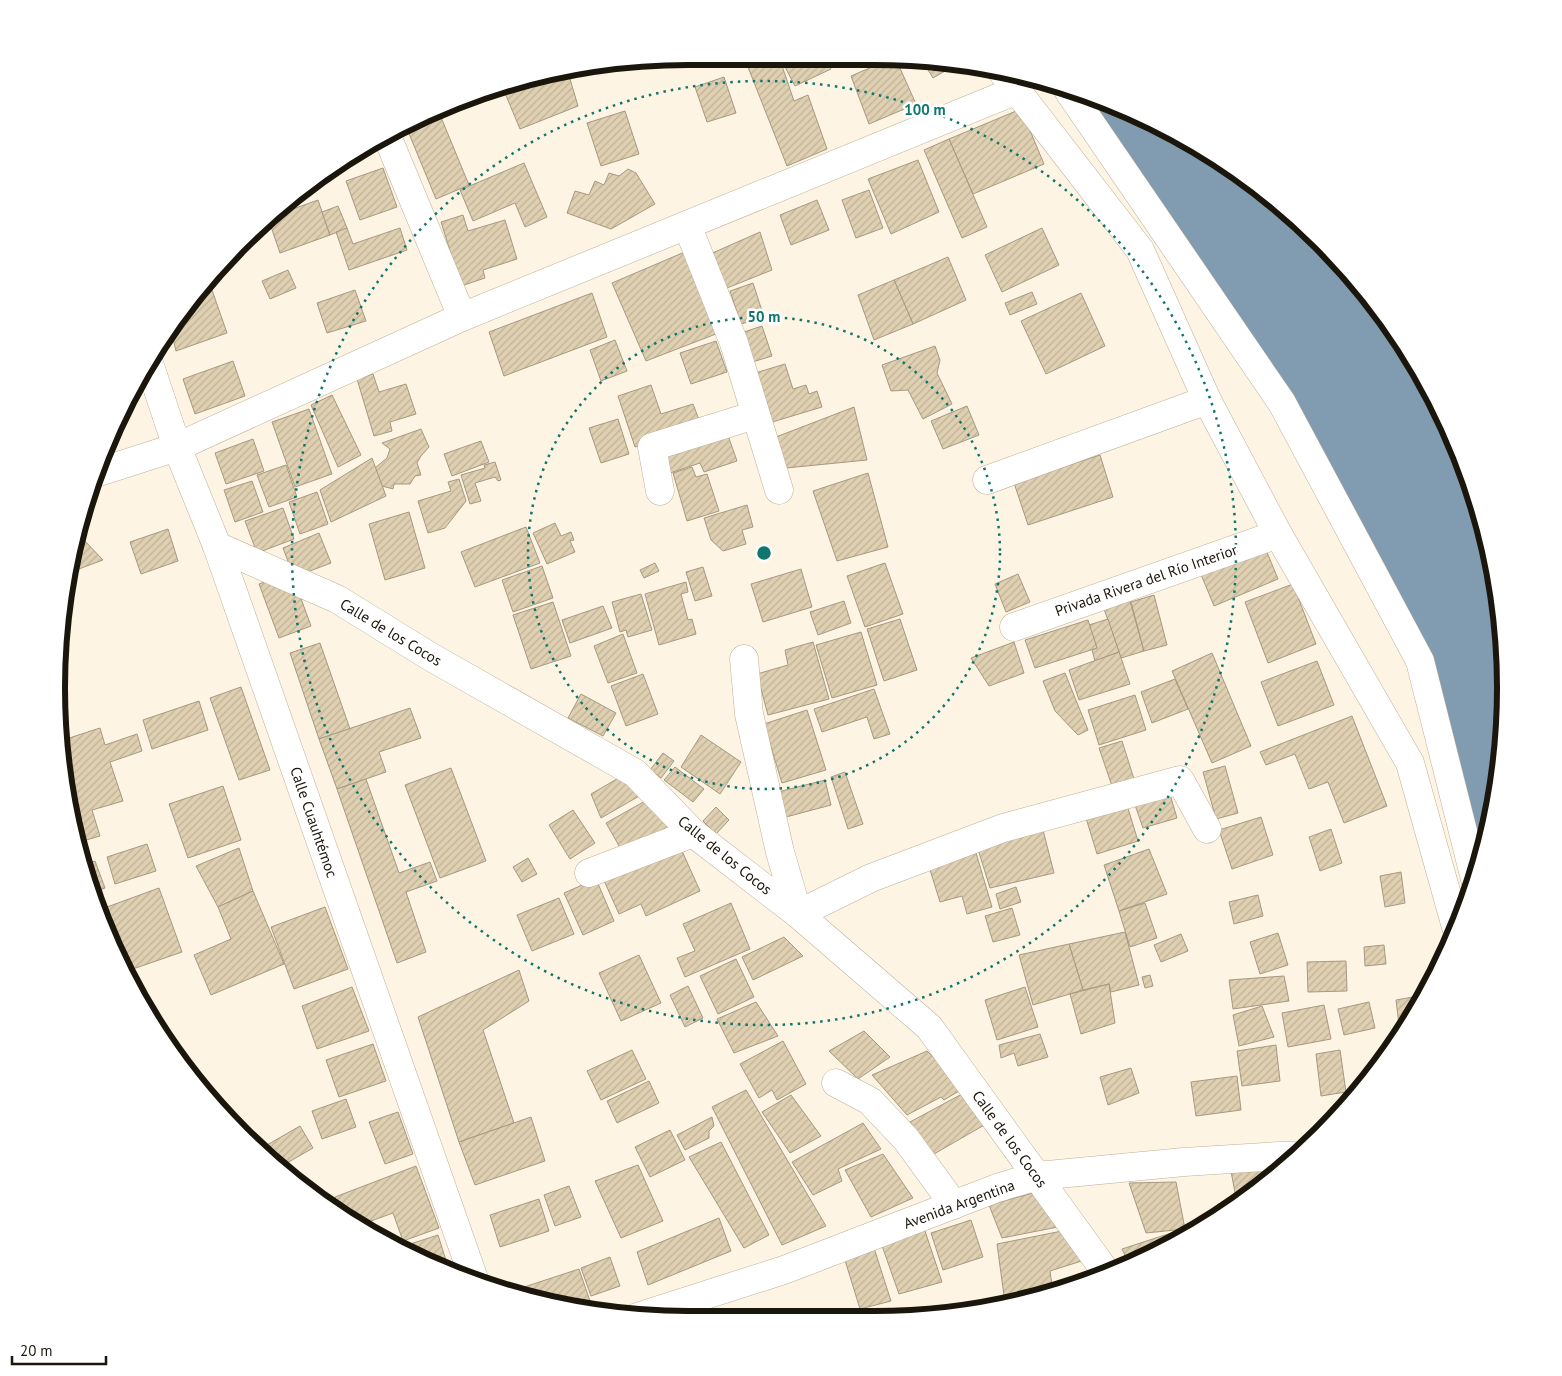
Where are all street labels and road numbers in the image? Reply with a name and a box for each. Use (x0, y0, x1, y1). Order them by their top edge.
street label: Privada Rivera del Río Interior (1052, 540, 1240, 620)
street label: Calle de los Cocos (337, 594, 445, 670)
street label: Calle Cuauhtémoc (286, 764, 342, 880)
street label: Calle de los Cocos (674, 811, 776, 899)
street label: Calle de los Cocos (968, 1087, 1052, 1191)
street label: Avenida Argentina (901, 1175, 1017, 1233)

